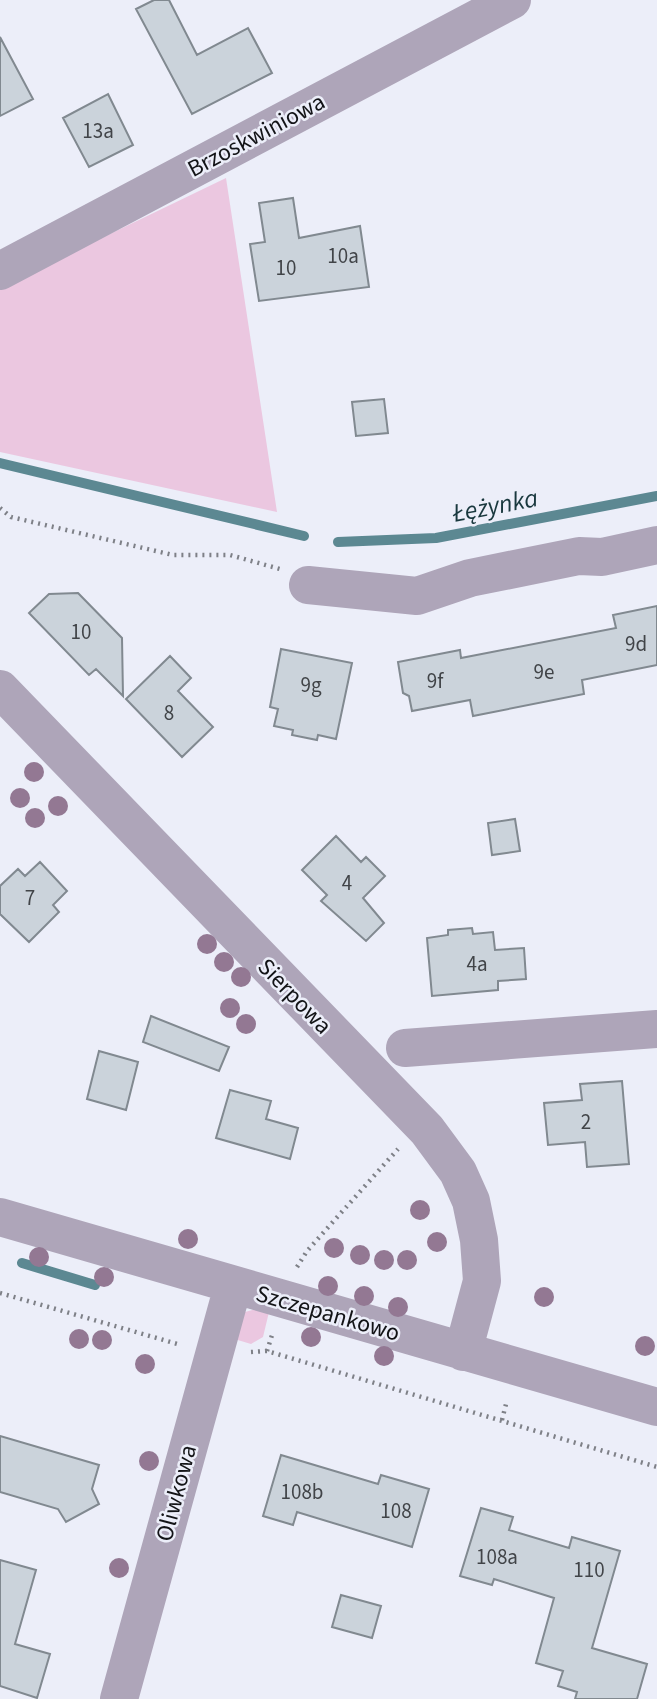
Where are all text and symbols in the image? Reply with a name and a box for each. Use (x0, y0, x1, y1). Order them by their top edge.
street label: Brzoskwiniowa (181, 84, 331, 186)
house number: 13a (82, 116, 114, 146)
house number: 10a (327, 241, 359, 271)
house number: 10 (276, 253, 296, 283)
water label: Łężynka (448, 479, 541, 532)
house number: 10 (71, 617, 91, 647)
house number: 9d (625, 629, 647, 659)
house number: 9e (534, 657, 554, 687)
house number: 9f (427, 666, 444, 696)
house number: 9g (300, 670, 322, 700)
house number: 8 (164, 698, 174, 728)
house number: 4 (342, 868, 352, 898)
house number: 7 (25, 883, 35, 913)
house number: 4a (466, 949, 488, 979)
street label: Sierpowa (249, 950, 340, 1042)
house number: 2 (581, 1107, 591, 1137)
street label: Szczepankowo (252, 1276, 404, 1351)
street label: Oliwkowa (147, 1441, 206, 1545)
house number: 108b (281, 1477, 323, 1507)
house number: 108 (380, 1496, 412, 1526)
house number: 108a (476, 1542, 518, 1572)
house number: 110 (573, 1555, 605, 1585)

